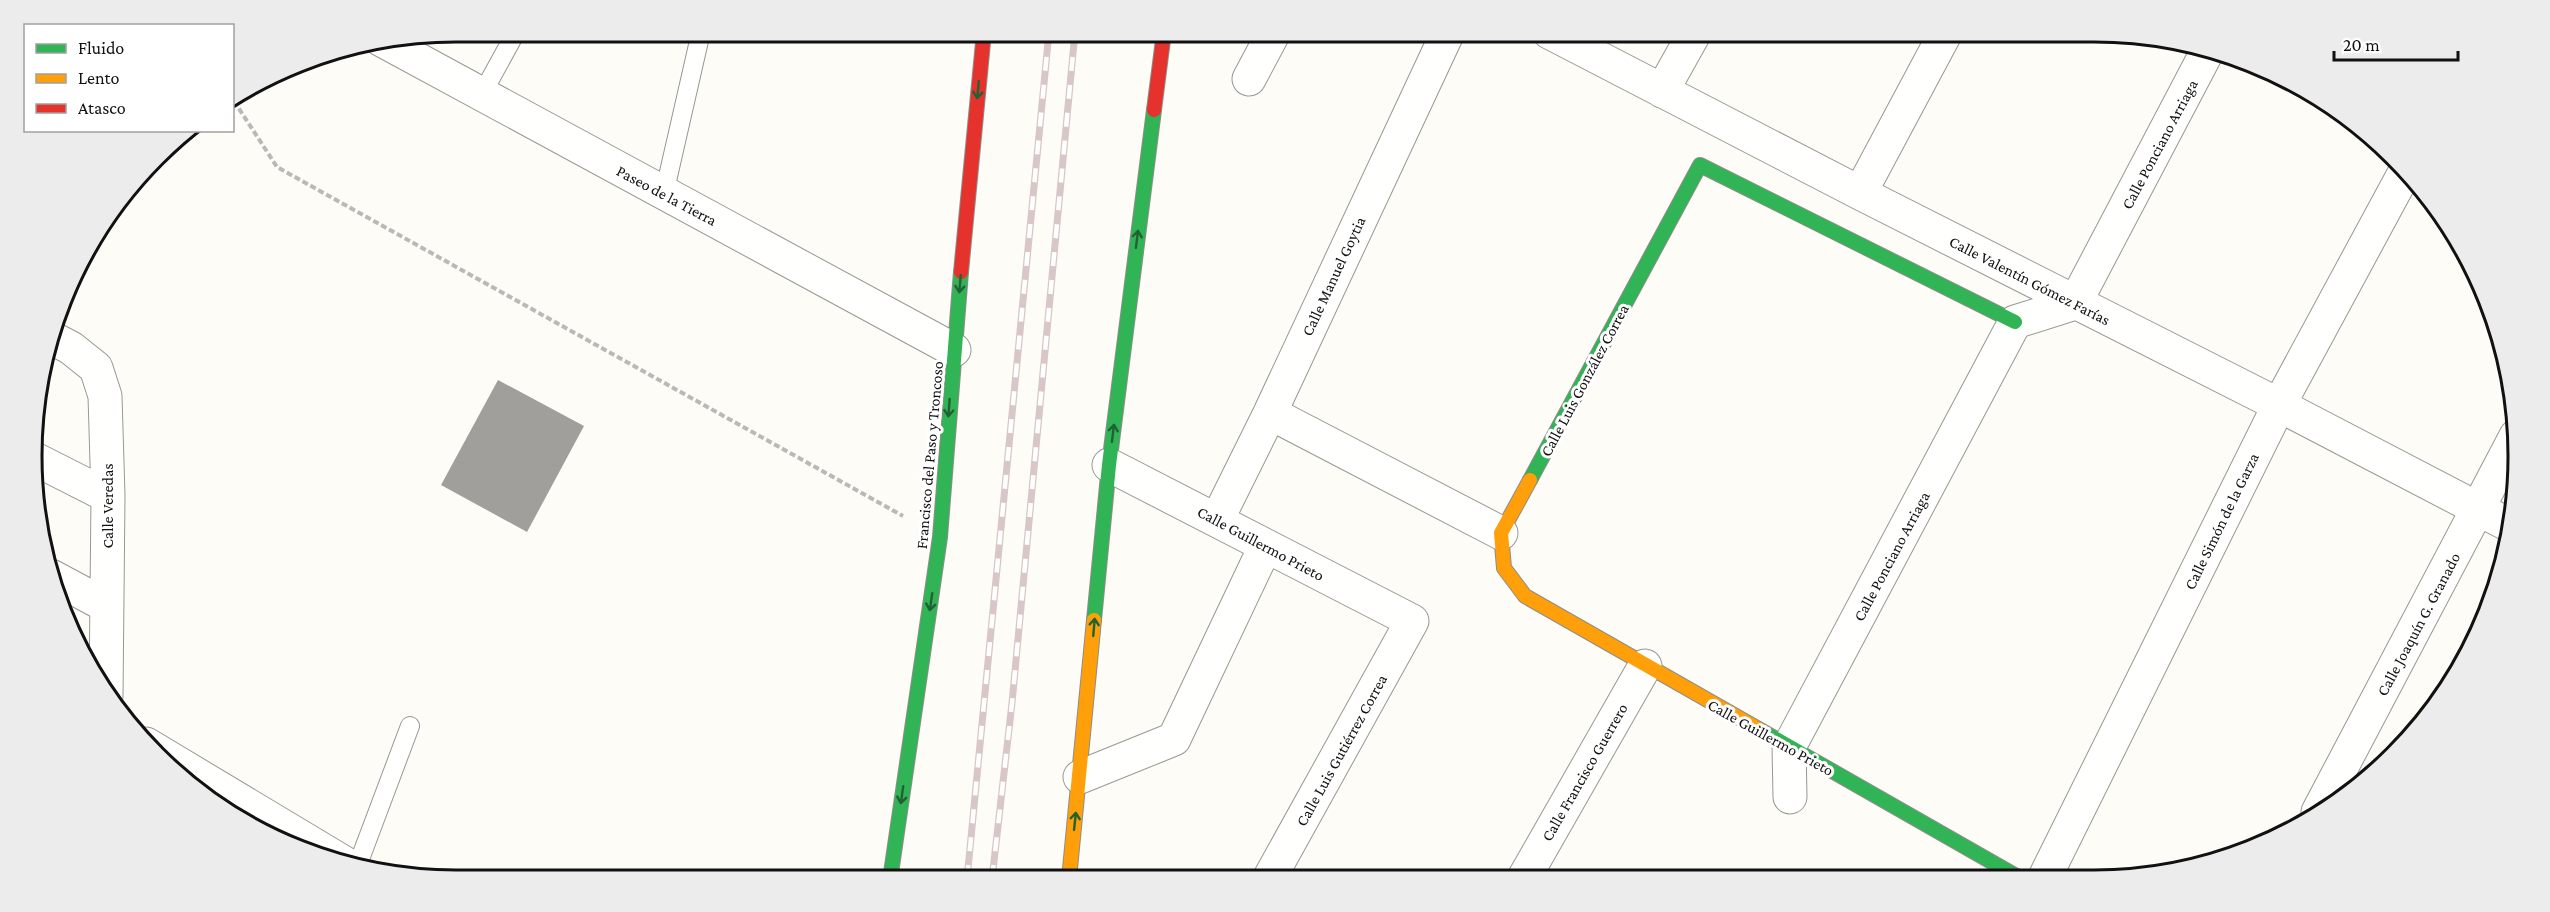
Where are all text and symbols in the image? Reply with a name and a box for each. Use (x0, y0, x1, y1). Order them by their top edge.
legend (24, 24, 234, 132)
scale bar (2334, 24, 2458, 62)
text: 20 m (2343, 35, 2380, 55)
text: Fluido (78, 38, 124, 58)
text: Lento (78, 68, 119, 88)
street label: Calle Ponciano Arriaga (2118, 76, 2202, 212)
one-way arrow (972, 79, 983, 99)
text: Atasco (78, 98, 126, 118)
street label: Paseo de la Tierra (614, 162, 720, 229)
street label: Calle Manuel Goytia (1298, 213, 1370, 339)
one-way arrow (1132, 230, 1143, 250)
street label: Calle Valentín Gómez Farías (1947, 232, 2113, 328)
one-way arrow (954, 273, 965, 293)
street label: Calle Luis González Correa (1537, 301, 1632, 459)
street label: Francisco del Paso y Troncoso (913, 360, 947, 550)
one-way arrow (944, 398, 955, 418)
one-way arrow (1108, 423, 1119, 443)
street label: Calle Simón de la Garza (2181, 450, 2262, 592)
street label: Calle Veredas (99, 463, 116, 549)
street label: Calle Ponciano Arriaga (1850, 488, 1934, 624)
street label: Calle Guillermo Prieto (1195, 503, 1327, 584)
street label: Calle Joaquín G. Granado (2373, 550, 2464, 699)
one-way arrow (925, 592, 936, 612)
one-way arrow (1089, 617, 1100, 637)
street label: Calle Luis Gutiérrez Correa (1293, 671, 1391, 829)
street label: Calle Guillermo Prieto (1705, 696, 1837, 779)
street label: Calle Francisco Guerrero (1538, 700, 1631, 844)
one-way arrow (897, 785, 908, 805)
one-way arrow (1070, 812, 1081, 831)

